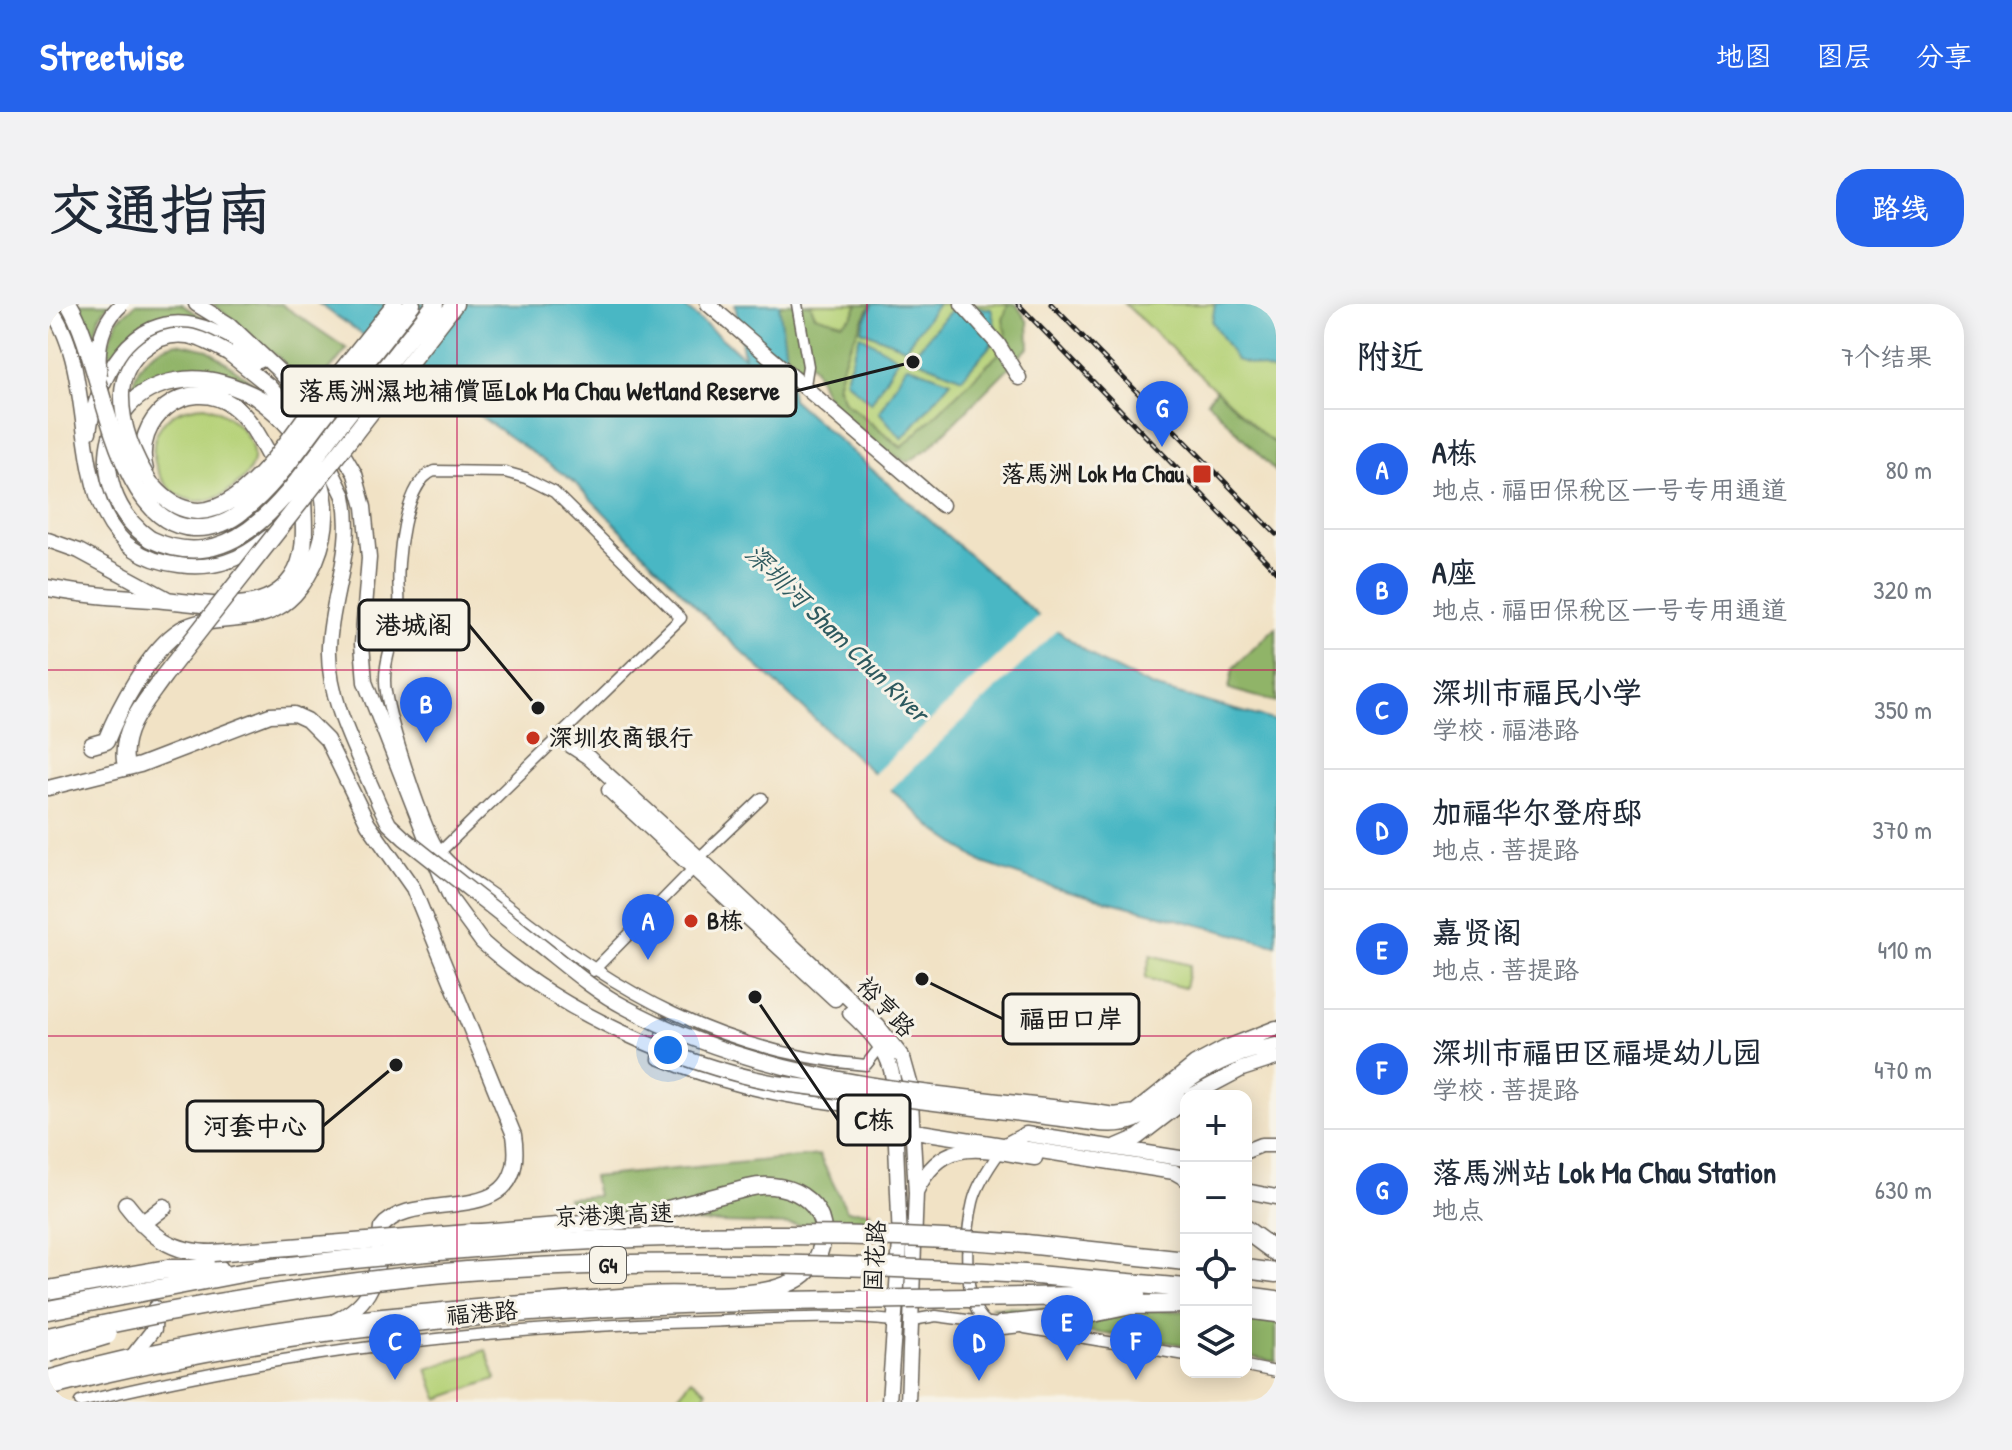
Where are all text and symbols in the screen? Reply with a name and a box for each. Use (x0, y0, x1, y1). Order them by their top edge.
text: Streetwise (40, 30, 184, 82)
text: 地图 (1716, 37, 1772, 75)
text: 图层 (1816, 37, 1872, 75)
text: 分享 (1916, 37, 1972, 75)
button: 路线 (1836, 169, 1964, 247)
text: 交通指南 (48, 171, 272, 246)
text: 附近 (1356, 333, 1424, 379)
text: 7个结果 (1841, 339, 1932, 374)
callout: 落馬洲濕地補償區Lok Ma Chau Wetland Reserve (282, 366, 796, 416)
text: 落馬洲濕地補償區Lok Ma Chau Wetland Reserve (298, 373, 781, 408)
pin: G (1136, 381, 1188, 447)
text: A栋 (1432, 432, 1477, 472)
text: A (1376, 452, 1388, 487)
text: 80 m (1885, 452, 1932, 487)
place label: 落馬洲 Lok Ma Chau (1001, 457, 1184, 489)
marker: 落馬洲 Lok Ma Chau (1191, 463, 1213, 485)
text: 地点 · 福田保税区一号专用通道 (1432, 472, 1787, 507)
water label: 深圳河 Sham Chun River (738, 536, 939, 731)
text: A座 (1432, 552, 1477, 592)
text: B (1375, 572, 1389, 607)
text: 320 m (1873, 572, 1932, 607)
text: 地点 · 福田保税区一号专用通道 (1432, 592, 1787, 627)
callout: 港城阁 (359, 600, 469, 650)
text: 港城阁 (375, 607, 453, 642)
text: 深圳市福民小学 (1432, 672, 1642, 712)
pin: B (400, 677, 452, 743)
text: C (1375, 692, 1389, 727)
text: 350 m (1874, 692, 1932, 727)
text: 学校 · 福港路 (1432, 712, 1579, 747)
place label: 深圳农商银行 (549, 721, 693, 753)
marker: 深圳农商银行 (524, 729, 542, 747)
text: 加福华尔登府邸 (1432, 792, 1642, 832)
text: D (1376, 812, 1388, 847)
text: 370 m (1872, 812, 1932, 847)
text: 地点 · 菩提路 (1432, 832, 1579, 867)
pin: A (622, 894, 674, 960)
place label: B栋 (707, 904, 743, 936)
marker: B栋 (682, 912, 700, 930)
text: 嘉贤阁 (1432, 912, 1522, 952)
text: E (1376, 932, 1388, 967)
text: 410 m (1878, 932, 1932, 967)
text: 地点 · 菩提路 (1432, 952, 1579, 987)
street label: 裕亨路 (850, 969, 923, 1044)
callout: 福田口岸 (1003, 994, 1139, 1044)
text: 福田口岸 (1019, 1001, 1123, 1036)
your location (648, 1030, 688, 1070)
text: 深圳市福田区福堤幼儿园 (1432, 1032, 1762, 1072)
text: F (1377, 1052, 1387, 1087)
text: 470 m (1874, 1052, 1932, 1087)
text: 学校 · 菩提路 (1432, 1072, 1579, 1107)
map controls (1180, 1090, 1252, 1378)
button: + (1180, 1090, 1252, 1162)
callout: C栋 (838, 1095, 910, 1145)
callout: 河套中心 (187, 1101, 323, 1151)
text: C栋 (854, 1102, 894, 1137)
text: 河套中心 (203, 1108, 307, 1143)
text: 落馬洲站 Lok Ma Chau Station (1432, 1152, 1776, 1192)
button: − (1180, 1162, 1252, 1234)
text: G (1376, 1172, 1388, 1207)
text: 630 m (1875, 1172, 1932, 1207)
text: 地点 (1432, 1192, 1484, 1227)
street label: 京港澳高速 (553, 1196, 674, 1232)
street label: 国花路 (856, 1219, 892, 1293)
button: locate (1180, 1234, 1252, 1306)
road number: G4 (590, 1247, 626, 1283)
street label: 福港路 (445, 1293, 519, 1331)
pin: E (1041, 1295, 1093, 1361)
button: layers (1180, 1306, 1252, 1378)
pin: C (369, 1314, 421, 1380)
pin: F (1110, 1314, 1162, 1380)
pin: D (953, 1315, 1005, 1381)

